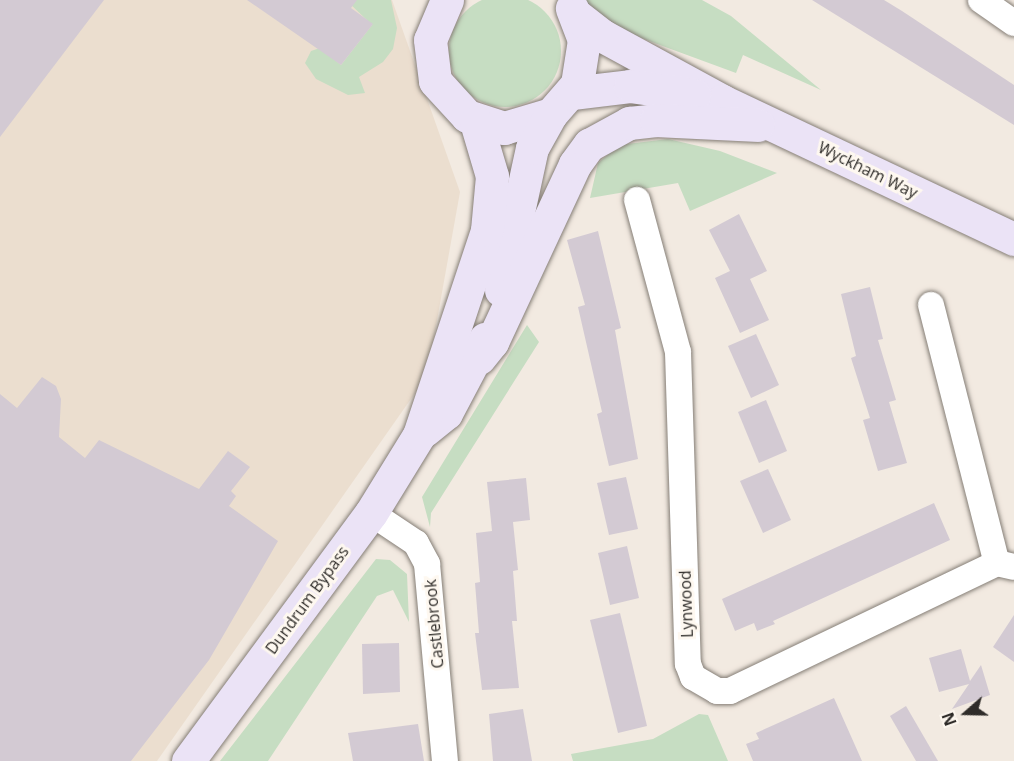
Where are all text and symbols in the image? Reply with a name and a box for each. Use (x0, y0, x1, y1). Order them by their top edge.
street label: Wyckham Way (815, 138, 921, 202)
street label: Dundrum Bypass (261, 542, 353, 658)
street label: Lynwood (675, 570, 697, 638)
street label: Castlebrook (421, 579, 447, 669)
north arrow (936, 683, 996, 743)
text: N (937, 709, 962, 729)

